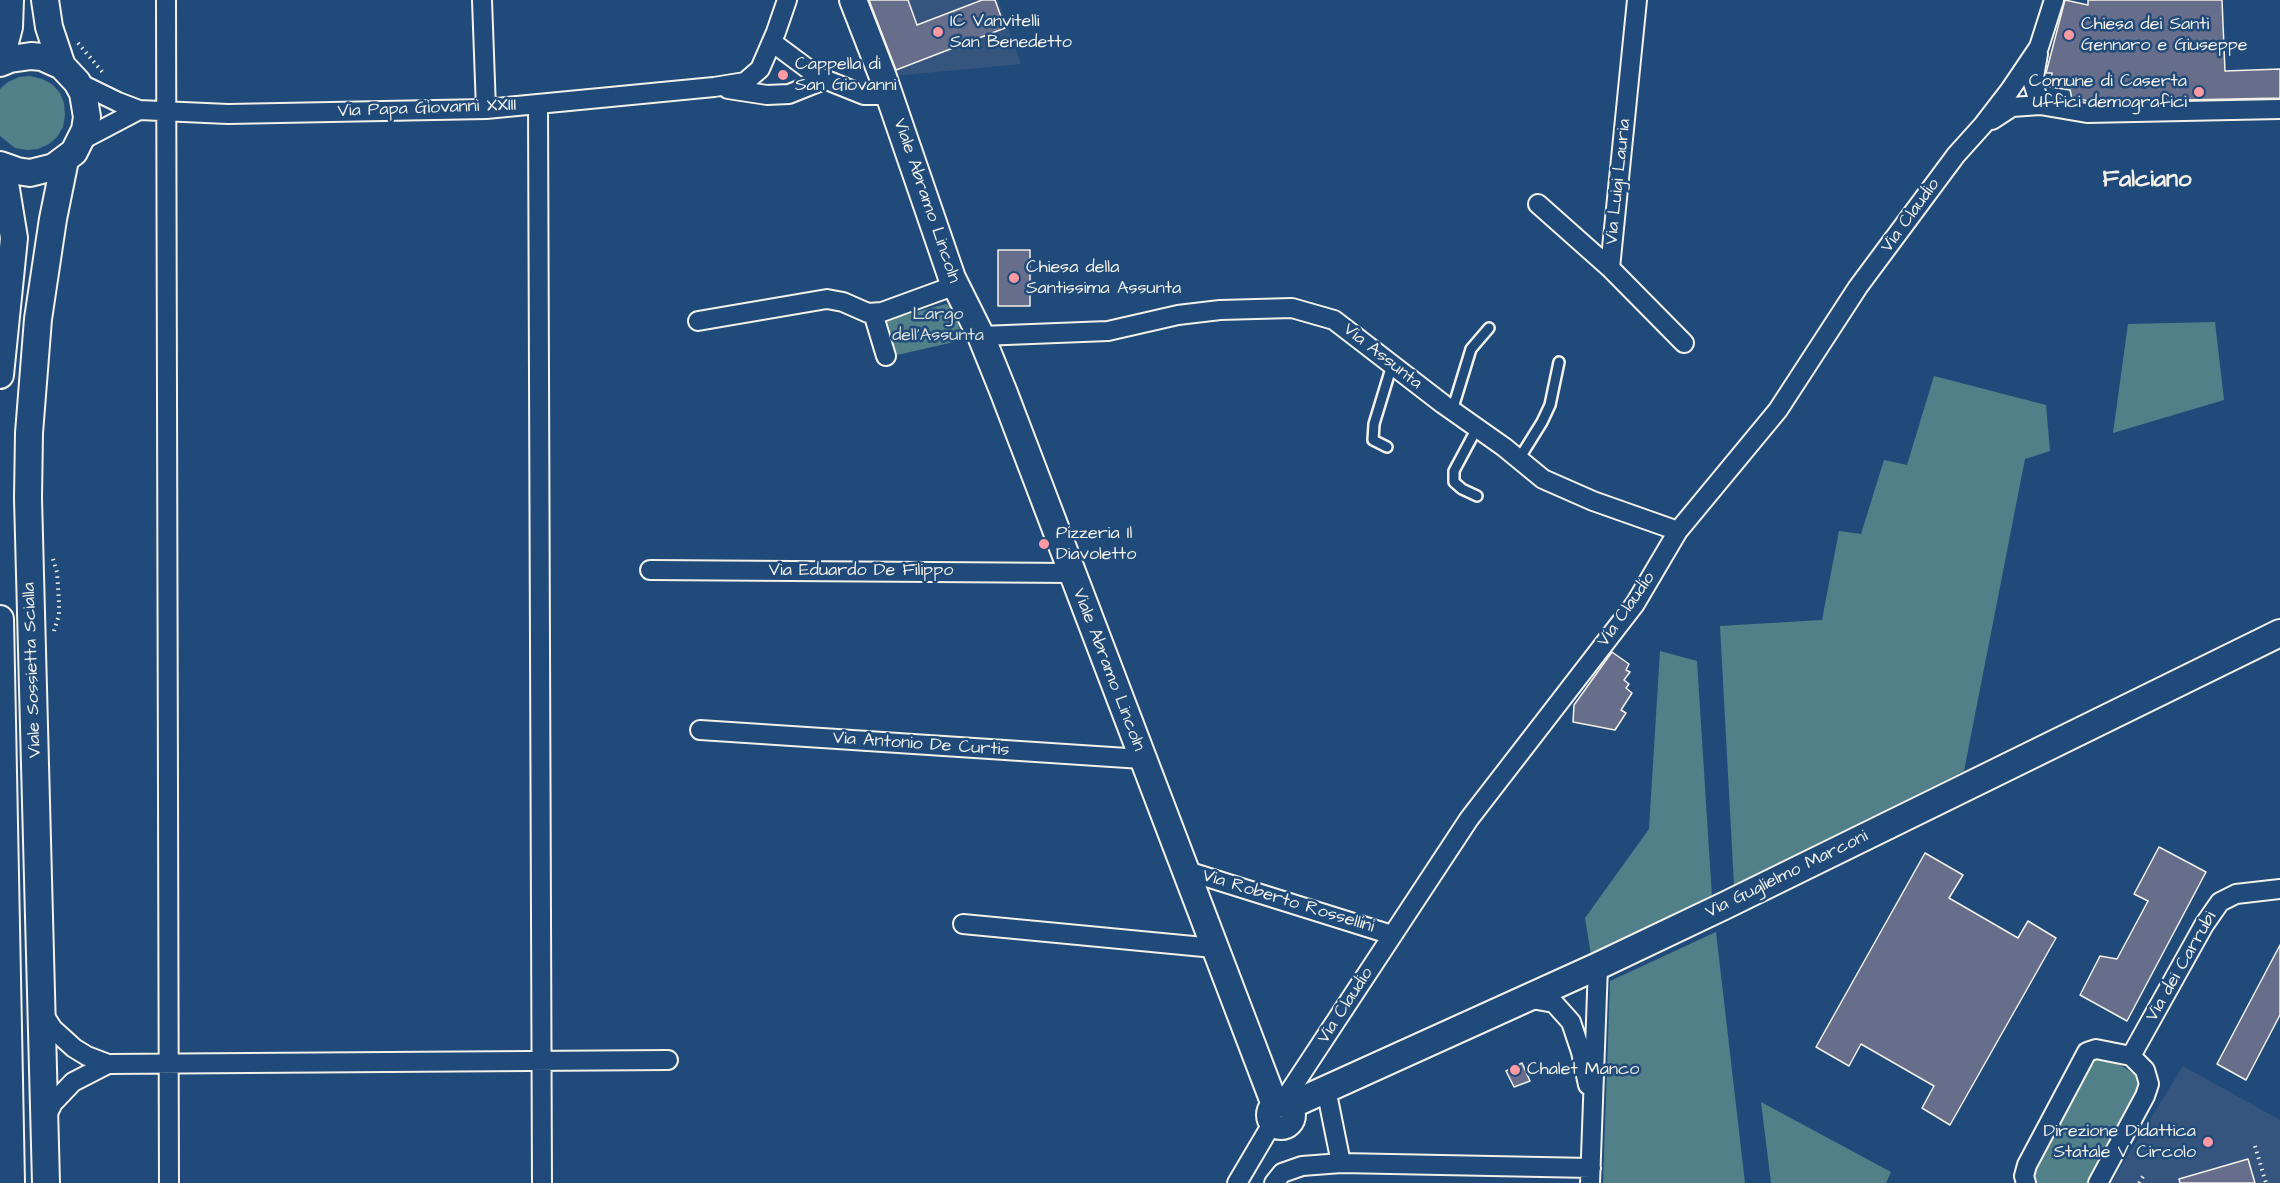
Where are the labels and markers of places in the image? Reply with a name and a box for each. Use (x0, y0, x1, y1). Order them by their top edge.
place label: IC Vanvitelli San Benedetto (950, 11, 1072, 54)
place label: Chiesa dei Santi Gennaro e Giuseppe (2081, 14, 2247, 57)
marker: IC Vanvitelli San Benedetto (931, 25, 945, 39)
marker: Chiesa dei Santi Gennaro e Giuseppe (2062, 28, 2076, 42)
place label: Cappella di San Giovanni (795, 54, 896, 97)
marker: Cappella di San Giovanni (776, 68, 790, 82)
place label: Comune di Caserta Uffici demografici (2029, 71, 2187, 113)
marker: Comune di Caserta Uffici demografici (2192, 85, 2206, 99)
place label: Chiesa della Santissima Assunta (1026, 257, 1181, 300)
marker: Chiesa della Santissima Assunta (1007, 271, 1021, 285)
place label: Pizzeria Il Diavoletto (1056, 523, 1136, 566)
marker: Pizzeria Il Diavoletto (1037, 537, 1051, 551)
place label: Chalet Manco (1527, 1059, 1639, 1081)
marker: Chalet Manco (1508, 1063, 1522, 1077)
place label: Direzione Didattica Statale V Circolo (2044, 1121, 2196, 1164)
marker: Direzione Didattica Statale V Circolo (2201, 1135, 2215, 1149)

